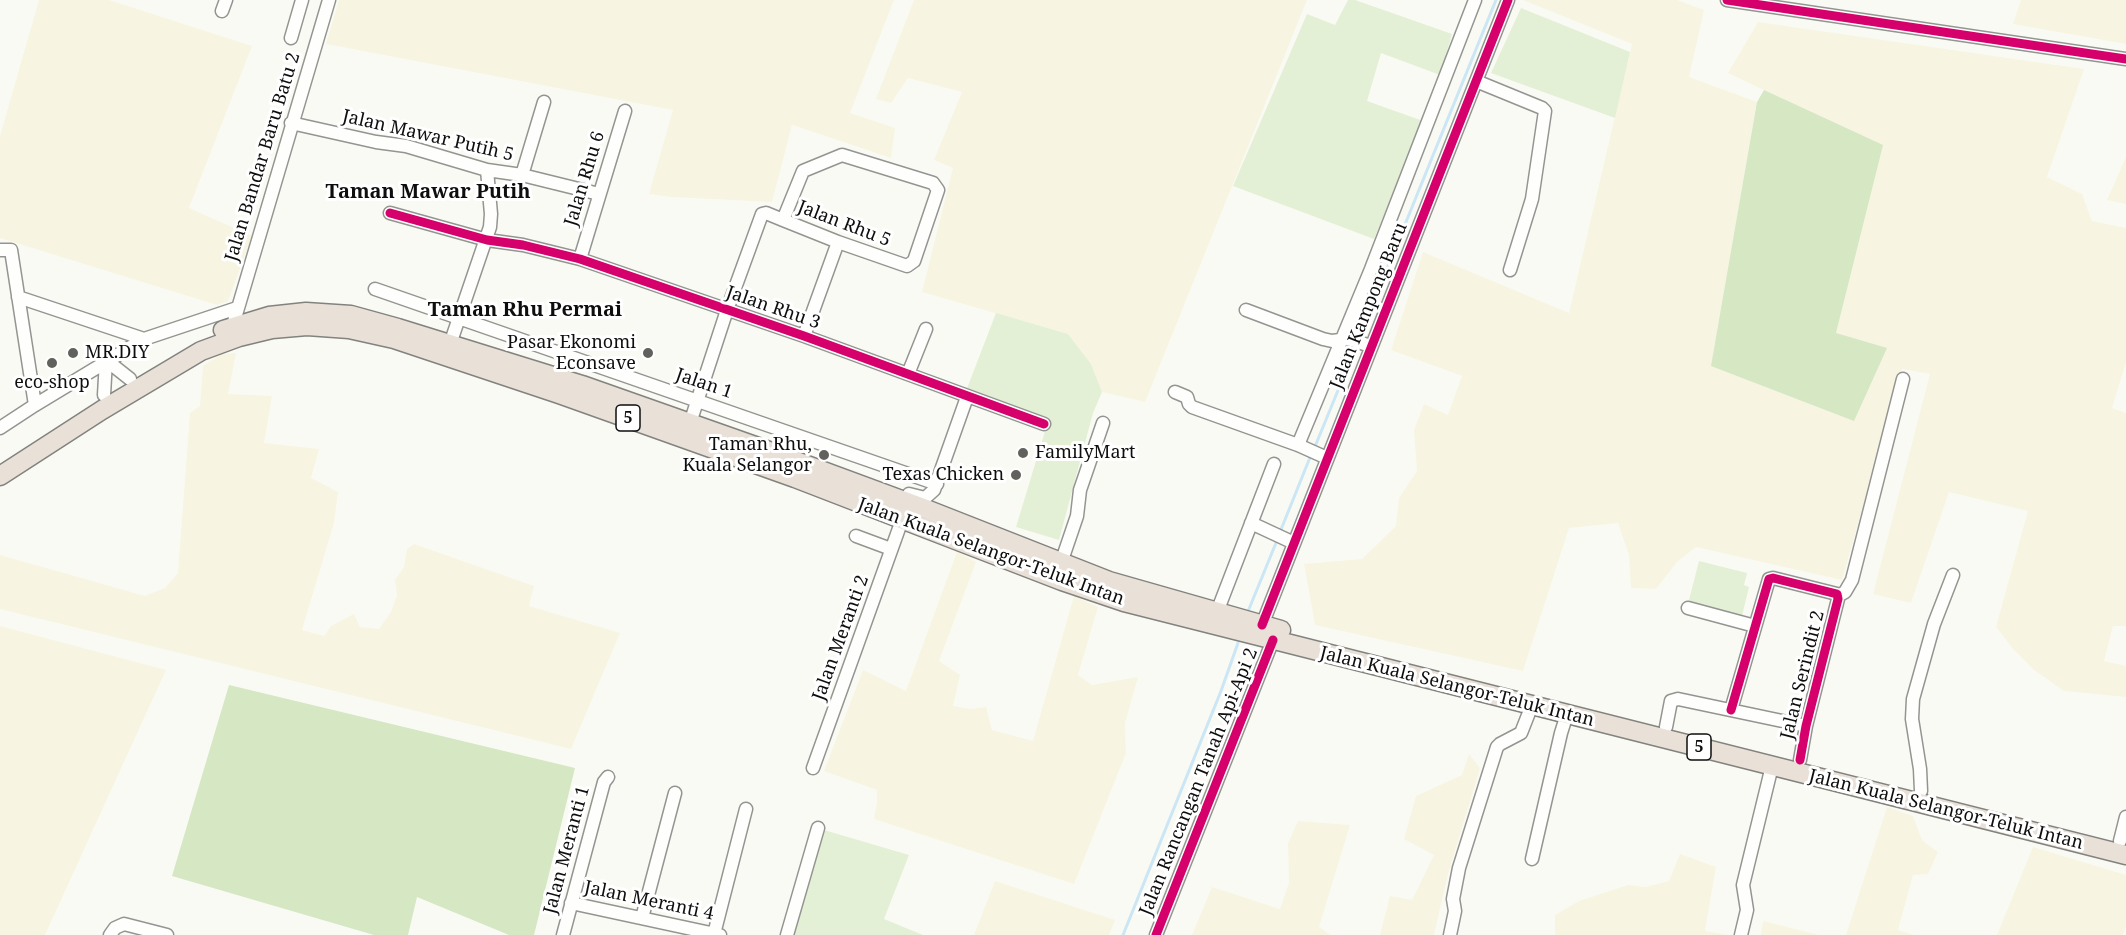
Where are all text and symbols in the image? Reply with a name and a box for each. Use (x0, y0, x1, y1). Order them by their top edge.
street label: Jalan Bandar Baru Batu 2 (221, 50, 305, 264)
street label: Jalan Mawar Putih 5 (340, 106, 516, 166)
street label: Jalan Rhu 6 (560, 129, 610, 229)
district label: Taman Mawar Putih (325, 180, 531, 204)
street label: Jalan Rhu 5 (794, 196, 894, 252)
street label: Jalan Kampong Baru (1326, 220, 1412, 392)
street label: Jalan Rhu 3 (723, 282, 823, 334)
district label: Taman Rhu Permai (428, 298, 622, 322)
place label: Pasar Ekonomi Econsave (507, 332, 636, 374)
place label: MR.DIY (85, 342, 149, 364)
marker: MR.DIY (66, 346, 80, 360)
marker: Pasar Ekonomi Econsave (641, 346, 655, 360)
marker: eco-shop (45, 356, 59, 370)
street label: Jalan 1 (673, 364, 735, 404)
place label: eco-shop (14, 372, 90, 394)
road number: 5 (616, 405, 640, 431)
place label: Taman Rhu, Kuala Selangor (683, 434, 812, 476)
place label: FamilyMart (1035, 442, 1135, 464)
marker: FamilyMart (1016, 446, 1030, 460)
marker: Taman Rhu, Kuala Selangor (817, 448, 831, 462)
place label: Texas Chicken (882, 464, 1004, 486)
marker: Texas Chicken (1009, 468, 1023, 482)
street label: Jalan Kuala Selangor-Teluk Intan (855, 494, 1127, 610)
street label: Jalan Meranti 2 (808, 572, 874, 704)
street label: Jalan Serindit 2 (1777, 608, 1829, 742)
street label: Jalan Kuala Selangor-Teluk Intan (1318, 642, 1596, 732)
street label: Jalan Rancangan Tanah Api-Api 2 (1135, 645, 1263, 919)
road number: 5 (1687, 734, 1711, 760)
street label: Jalan Kuala Selangor-Teluk Intan (1807, 765, 2085, 855)
street label: Jalan Meranti 1 (540, 784, 594, 916)
street label: Jalan Meranti 4 (582, 877, 716, 925)

